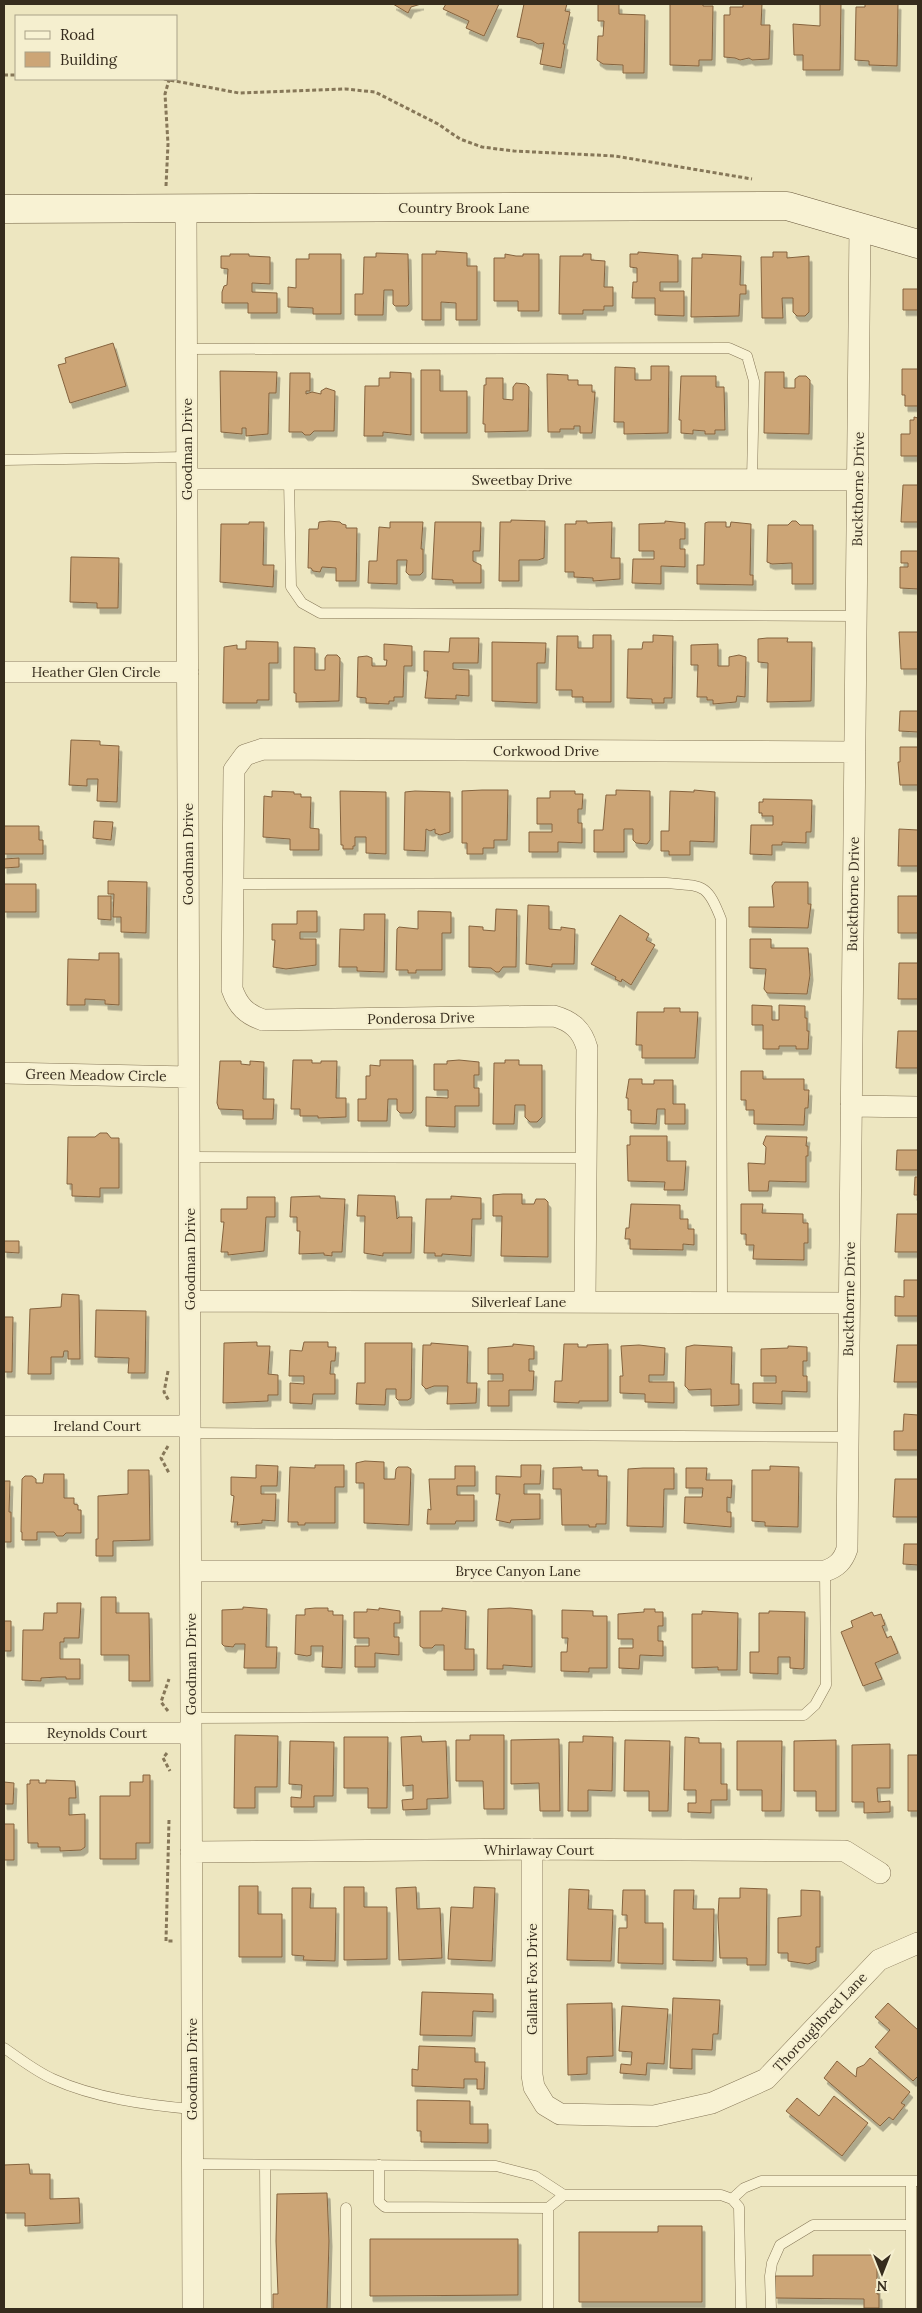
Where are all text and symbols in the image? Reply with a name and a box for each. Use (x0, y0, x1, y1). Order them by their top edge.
legend (15, 15, 178, 80)
text: Road (60, 25, 95, 44)
text: Building (60, 50, 118, 69)
street label: Country Brook Lane (398, 199, 530, 217)
street label: Goodman Drive (178, 397, 196, 500)
street label: Buckthorne Drive (848, 431, 868, 547)
street label: Sweetbay Drive (472, 471, 573, 489)
street label: Heather Glen Circle (31, 663, 161, 681)
street label: Corkwood Drive (493, 742, 599, 760)
street label: Goodman Drive (179, 802, 197, 905)
street label: Buckthorne Drive (843, 836, 863, 952)
street label: Ponderosa Drive (367, 1008, 475, 1028)
street label: Green Meadow Circle (25, 1065, 167, 1085)
street label: Goodman Drive (181, 1207, 199, 1310)
street label: Buckthorne Drive (839, 1241, 859, 1357)
street label: Silverleaf Lane (472, 1293, 567, 1311)
street label: Ireland Court (53, 1417, 141, 1435)
street label: Bryce Canyon Lane (455, 1562, 581, 1580)
street label: Goodman Drive (182, 1612, 200, 1715)
street label: Reynolds Court (47, 1724, 148, 1742)
street label: Whirlaway Court (484, 1841, 595, 1859)
street label: Gallant Fox Drive (523, 1923, 541, 2035)
street label: Thoroughbred Lane (769, 1968, 871, 2076)
street label: Goodman Drive (183, 2017, 201, 2120)
north arrow (857, 2248, 907, 2298)
text: N (876, 2277, 887, 2295)

